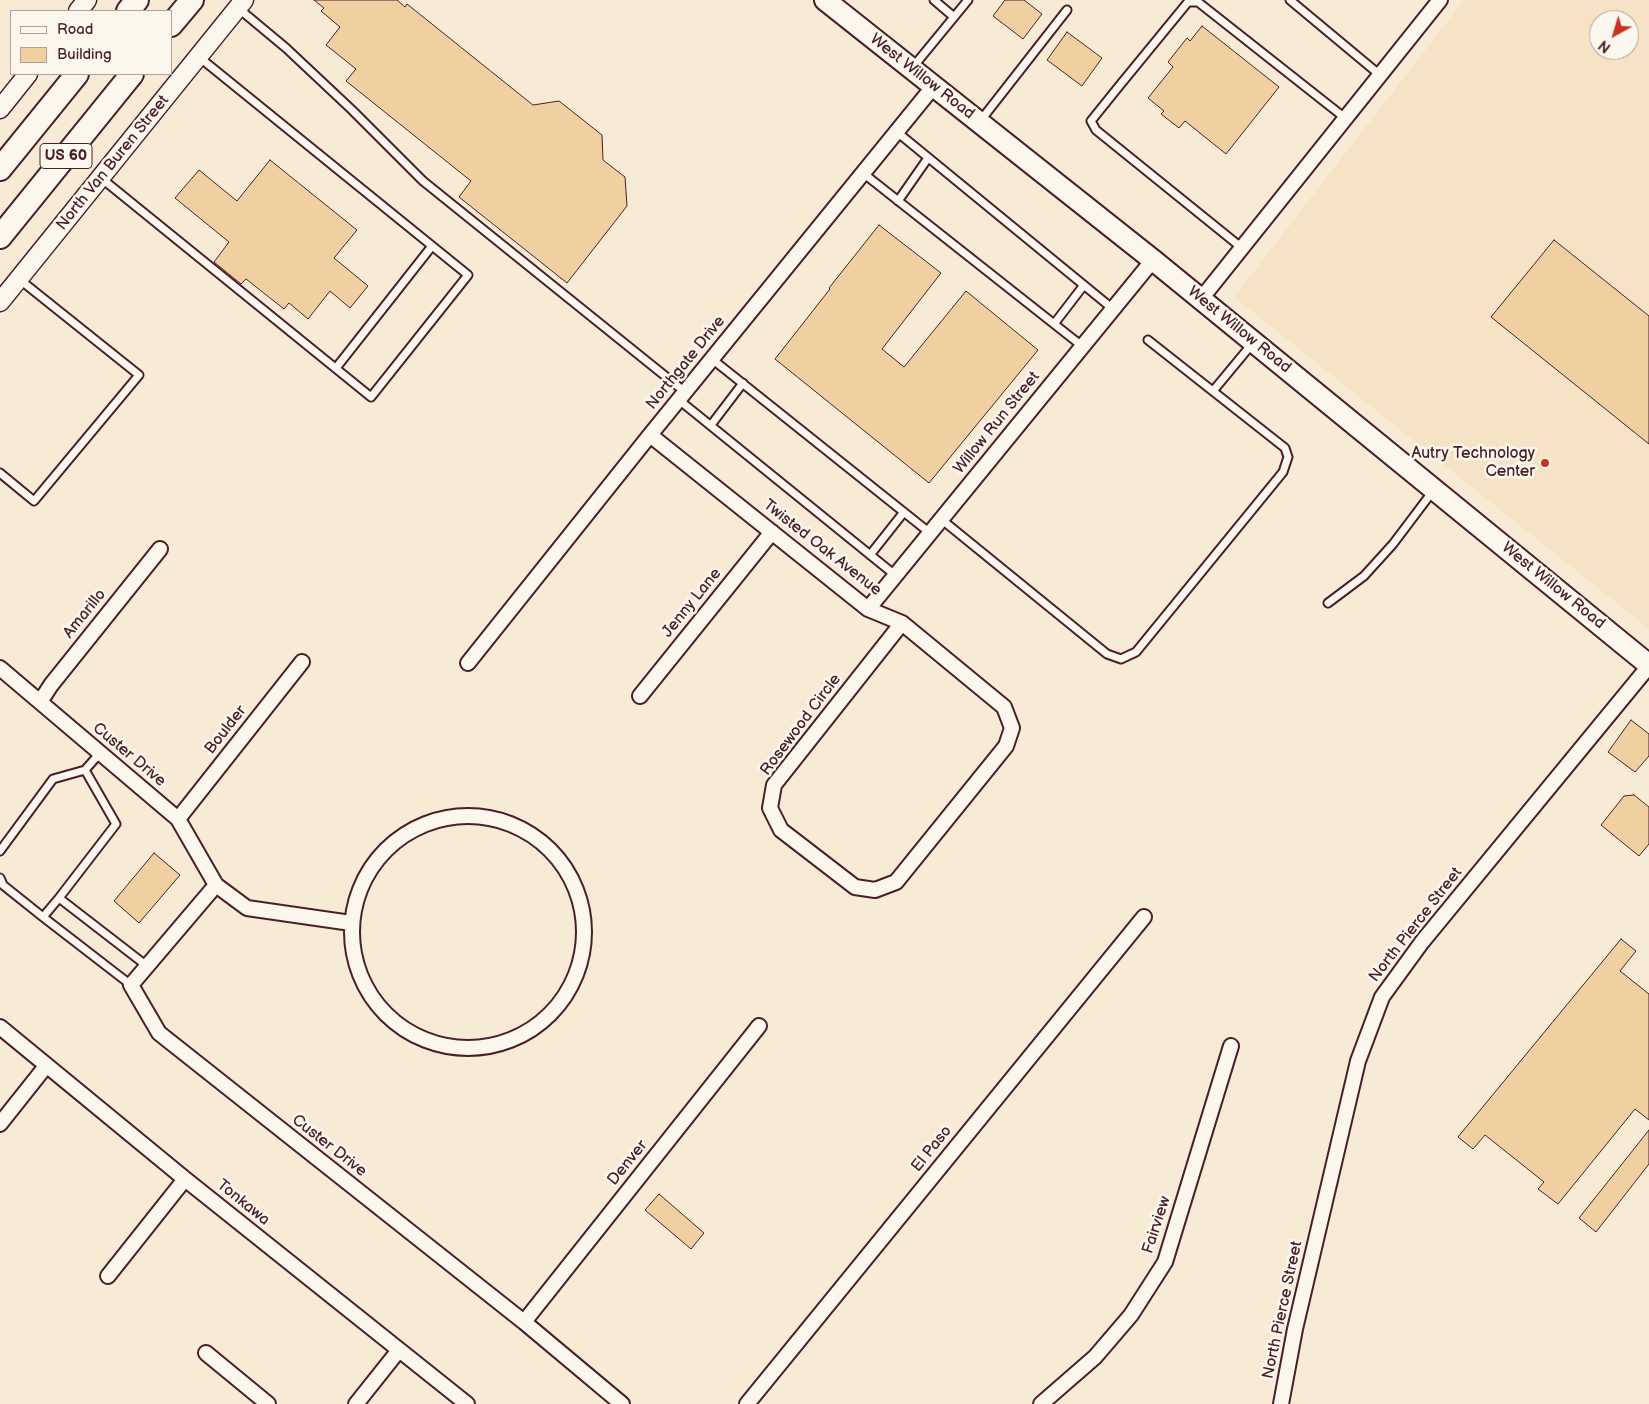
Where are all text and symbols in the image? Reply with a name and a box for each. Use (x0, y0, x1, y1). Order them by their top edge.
legend (10, 10, 172, 75)
north arrow (1589, 10, 1639, 60)
text: Road (57, 20, 93, 39)
street label: West Willow Road (866, 30, 978, 124)
text: N (1595, 36, 1614, 56)
text: Building (57, 45, 112, 64)
street label: North Van Buren Street (53, 92, 173, 234)
road number: US 60 (40, 144, 92, 168)
street label: West Willow Road (1183, 282, 1295, 378)
street label: Northgate Drive (642, 312, 730, 414)
street label: Willow Run Street (950, 368, 1044, 478)
place label: Autry Technology Center (1412, 444, 1535, 482)
marker: Autry Technology Center (1539, 457, 1551, 469)
street label: Twisted Oak Avenue (759, 496, 885, 600)
street label: West Willow Road (1497, 538, 1609, 634)
street label: Jenny Lane (658, 565, 726, 641)
street label: Amarillo (59, 586, 111, 642)
street label: Rosewood Circle (757, 670, 845, 780)
street label: Boulder (201, 702, 251, 758)
street label: Custer Drive (88, 719, 170, 791)
street label: North Pierce Street (1365, 864, 1467, 986)
street label: Custer Drive (288, 1111, 370, 1181)
street label: El Paso (908, 1122, 956, 1176)
street label: Denver (604, 1136, 652, 1190)
street label: Tonkawa (213, 1176, 273, 1230)
street label: Fairview (1139, 1194, 1175, 1256)
street label: North Pierce Street (1259, 1239, 1307, 1381)

